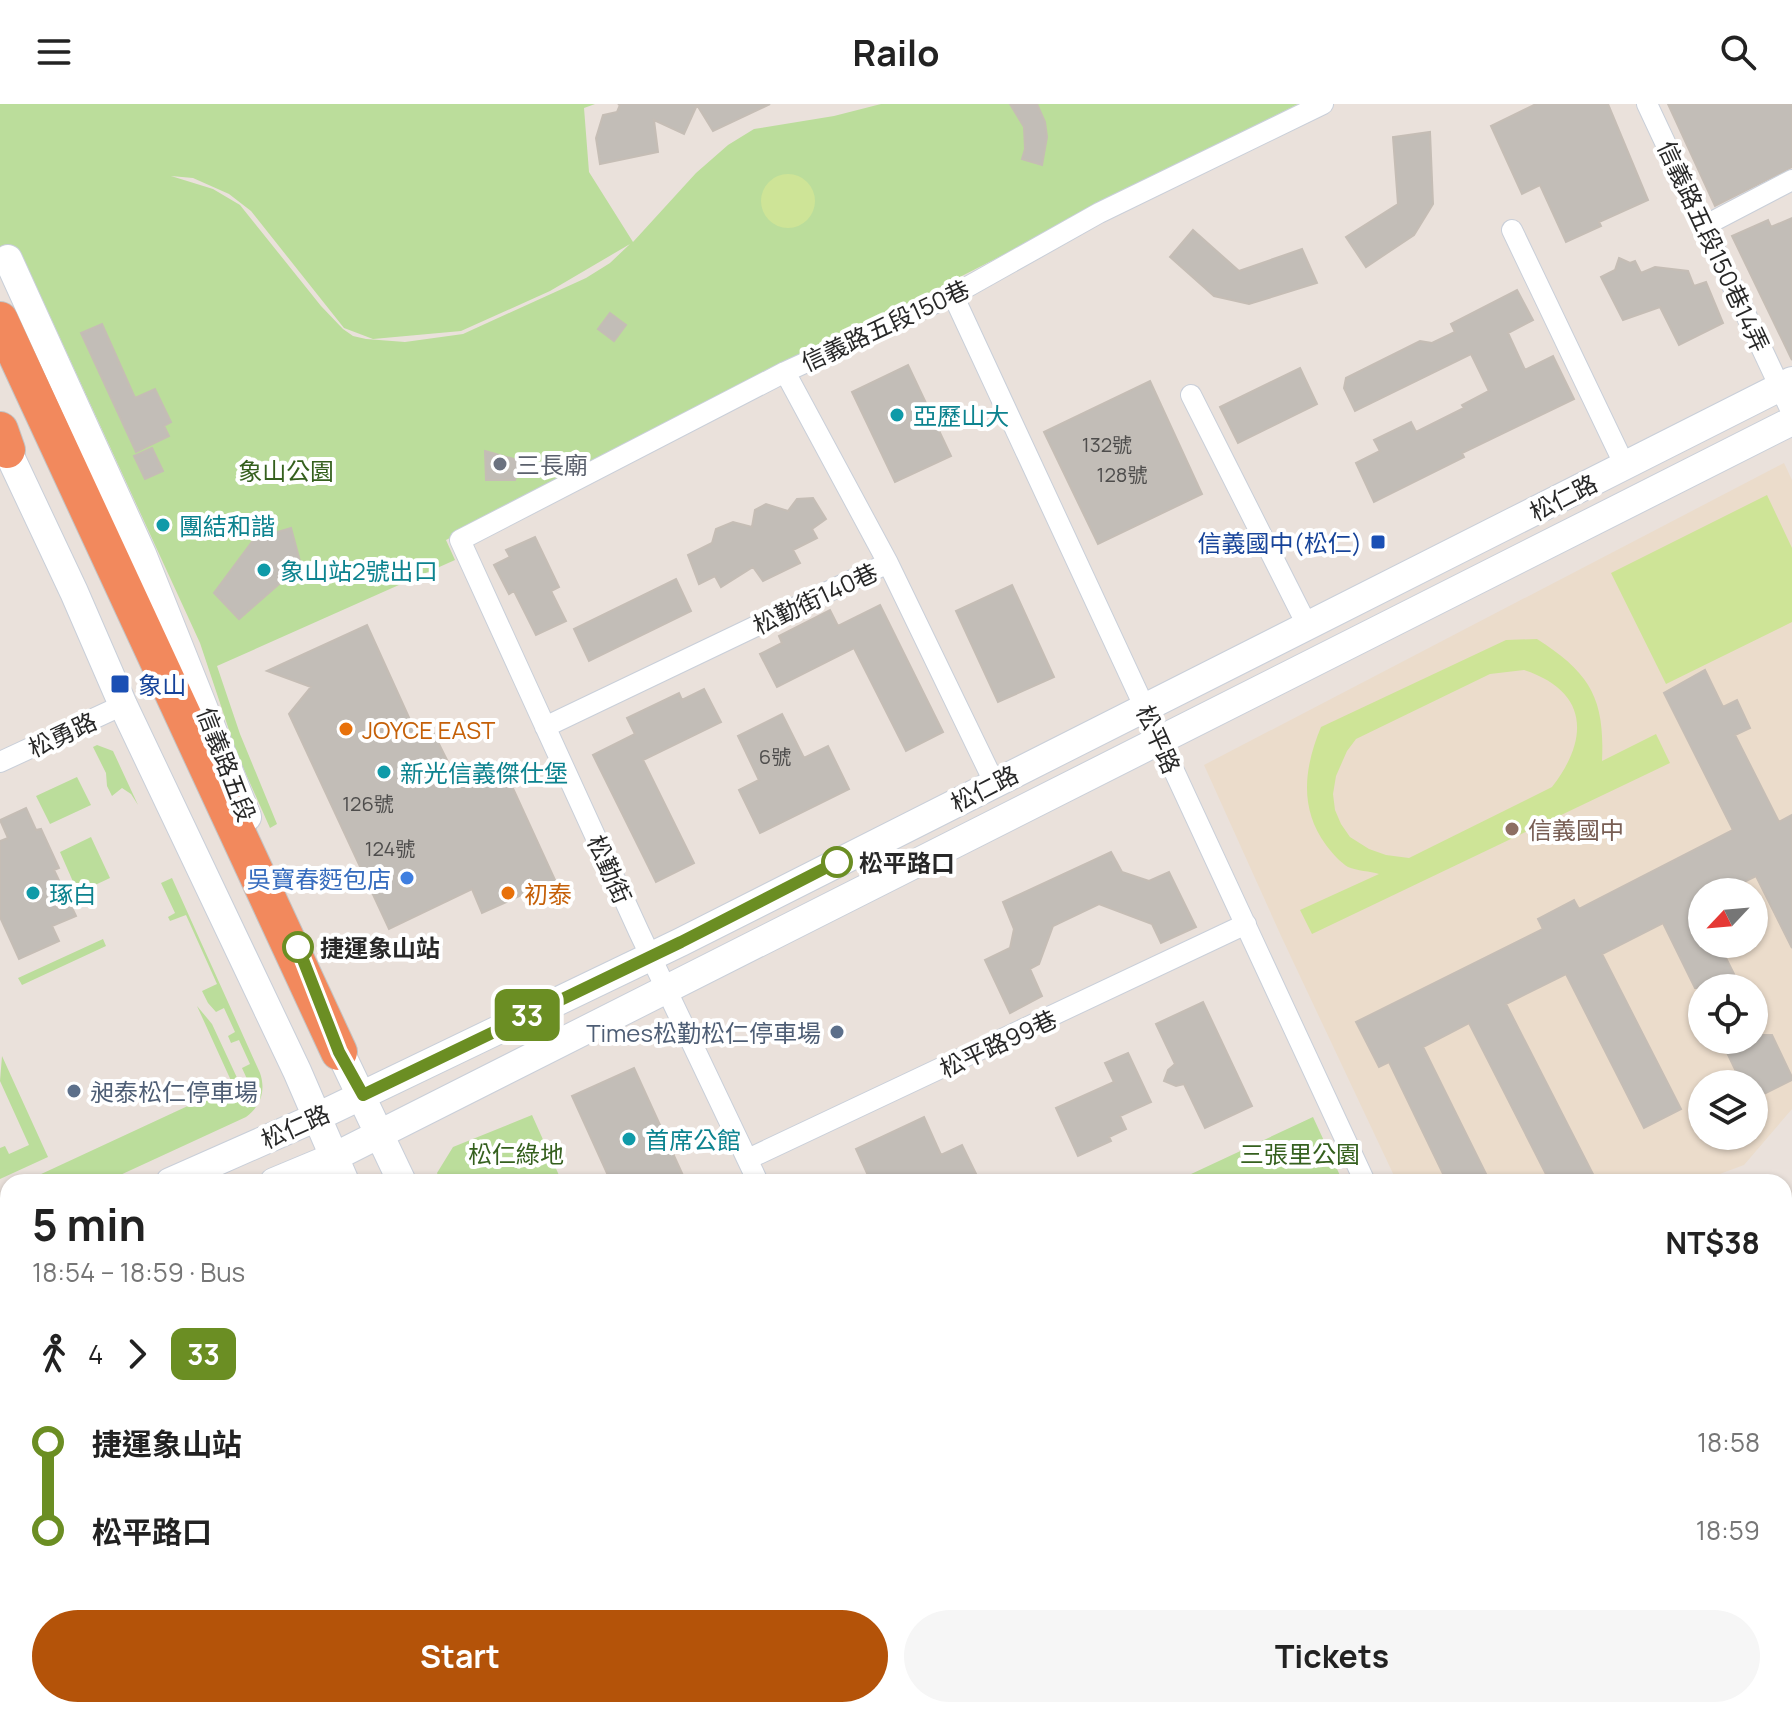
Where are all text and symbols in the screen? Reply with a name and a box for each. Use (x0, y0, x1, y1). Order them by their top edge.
text: Railo (853, 28, 939, 77)
icon: menu (32, 30, 76, 74)
icon: search (1716, 30, 1760, 74)
street label: 信義路五段150巷14弄 (1651, 135, 1777, 357)
street label: 信義路五段150巷 (796, 272, 974, 378)
place label: 亞歷山大 (913, 399, 1009, 432)
marker: 亞歷山大 (888, 406, 906, 424)
house number: 132號 (1082, 431, 1132, 458)
place label: 三長廟 (516, 448, 588, 481)
park label: 象山公園 (238, 454, 334, 487)
marker: 三長廟 (491, 455, 509, 473)
house number: 128號 (1097, 461, 1147, 488)
street label: 松仁路 (1523, 466, 1603, 528)
place label: 團結和諧 (179, 509, 275, 542)
marker: 團結和諧 (154, 516, 172, 534)
place label: 信義國中(松仁) (1198, 526, 1362, 559)
marker: 信義國中(松仁) (1369, 533, 1387, 551)
place label: 象山站2號出口 (280, 554, 438, 587)
street label: 松勤街140巷 (747, 555, 883, 641)
marker: 象山站2號出口 (255, 561, 273, 579)
place label: 象山 (138, 668, 186, 701)
marker: 象山 (109, 673, 131, 695)
street label: 松平路 (1129, 699, 1189, 779)
street label: 信義路五段 (190, 702, 264, 826)
street label: 松勇路 (22, 704, 102, 764)
place label: JOYCE EAST (362, 713, 496, 746)
marker: JOYCE EAST (337, 720, 355, 738)
house number: 6號 (759, 743, 791, 770)
place label: 新光信義傑仕堡 (400, 756, 568, 789)
street label: 松仁路 (944, 757, 1024, 819)
marker: 新光信義傑仕堡 (375, 763, 393, 781)
house number: 126號 (342, 790, 394, 817)
place label: 信義國中 (1528, 813, 1624, 846)
marker: 信義國中 (1503, 820, 1521, 838)
street label: 松勤街 (580, 829, 640, 909)
house number: 124號 (365, 835, 415, 862)
place label: 松平路口 (859, 846, 955, 879)
marker: 松平路口 (822, 847, 852, 877)
place label: 吳寶春麫包店 (247, 862, 391, 895)
marker: 吳寶春麫包店 (398, 869, 416, 887)
place label: 琢白 (49, 877, 97, 910)
place label: 初泰 (524, 877, 572, 910)
north arrow (1688, 878, 1768, 958)
map controls (1688, 878, 1768, 1150)
marker: 琢白 (24, 884, 42, 902)
marker: 初泰 (499, 884, 517, 902)
place label: 捷運象山站 (320, 931, 440, 964)
marker: 捷運象山站 (283, 932, 313, 962)
button: locate (1688, 974, 1768, 1054)
line badge: 33 (491, 989, 563, 1041)
text: 33 (511, 996, 543, 1034)
street label: 松平路99巷 (934, 1001, 1062, 1085)
place label: Times松勤松仁停車場 (586, 1016, 821, 1049)
marker: Times松勤松仁停車場 (828, 1023, 846, 1041)
button: layers (1688, 1070, 1768, 1150)
place label: 昶泰松仁停車場 (90, 1075, 258, 1108)
marker: 昶泰松仁停車場 (65, 1082, 83, 1100)
street label: 松仁路 (255, 1096, 335, 1156)
place label: 首席公館 (645, 1123, 741, 1156)
marker: 首席公館 (620, 1130, 638, 1148)
park label: 松仁綠地 (468, 1137, 564, 1170)
park label: 三張里公園 (1240, 1137, 1360, 1170)
text: 5 min (32, 1194, 146, 1254)
text: NT$38 (1666, 1222, 1760, 1263)
text: 18:54 – 18:59 · Bus (32, 1254, 245, 1290)
icon: walk (32, 1332, 76, 1376)
icon: forward (115, 1332, 159, 1376)
text: 33 (187, 1335, 220, 1373)
text: 4 (88, 1336, 103, 1372)
text: 捷運象山站 (92, 1423, 242, 1464)
text: 18:58 (1697, 1424, 1760, 1460)
text: 松平路口 (92, 1511, 212, 1552)
text: 18:59 (1696, 1512, 1760, 1548)
button: Start (32, 1610, 888, 1702)
button: Tickets (904, 1610, 1760, 1702)

